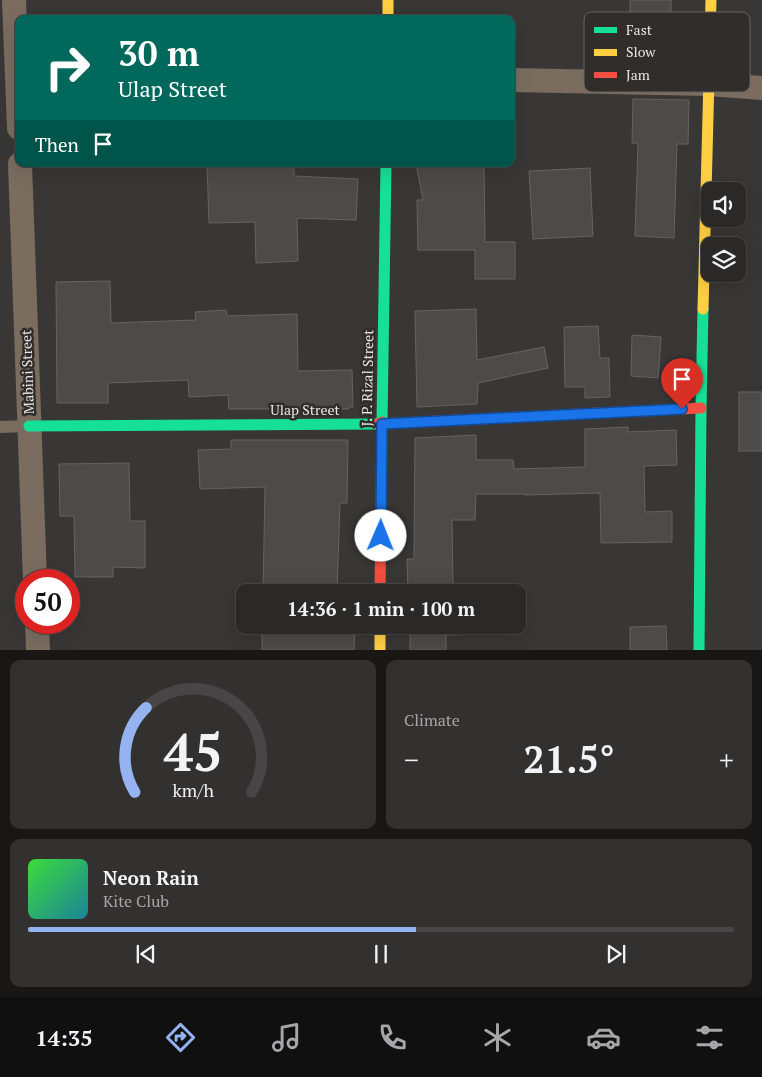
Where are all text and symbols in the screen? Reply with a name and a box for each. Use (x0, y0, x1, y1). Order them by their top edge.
legend (584, 12, 750, 92)
text: Fast (626, 20, 653, 39)
text: 30 m (118, 30, 199, 76)
icon: right (35, 35, 100, 100)
text: Slow (626, 42, 656, 61)
text: Jam (626, 65, 650, 84)
text: Ulap Street (118, 74, 227, 103)
icon: arrive (89, 130, 117, 158)
text: Then (35, 132, 79, 157)
map controls (701, 182, 746, 282)
button: sound (701, 182, 746, 227)
button: layers (701, 237, 746, 282)
street label: Mabini Street (16, 329, 38, 414)
street label: J. P. Rizal Street (357, 329, 377, 427)
pin (661, 358, 703, 409)
icon: arrive (668, 365, 696, 393)
street label: Ulap Street (270, 400, 340, 419)
position arrow (354, 509, 406, 561)
speed limit sign: 50 (15, 569, 80, 634)
text: 14:36 · 1 min · 100 m (287, 596, 475, 621)
text: Climate (404, 709, 460, 731)
text: 45 (164, 717, 222, 786)
text: 21.5° (523, 734, 615, 784)
text: − (404, 741, 419, 778)
text: + (719, 741, 734, 778)
text: km/h (172, 778, 214, 802)
text: Neon Rain (103, 865, 199, 890)
text: Kite Club (103, 890, 169, 912)
icon: previous (132, 940, 160, 968)
icon: pause (367, 940, 395, 968)
icon: next (602, 940, 630, 968)
icon: directions (163, 1020, 198, 1055)
icon: music (269, 1020, 304, 1055)
icon: phone (375, 1020, 410, 1055)
icon: climate (480, 1020, 515, 1055)
icon: car (586, 1020, 621, 1055)
icon: filters (692, 1020, 727, 1055)
text: 14:35 (35, 1023, 93, 1052)

